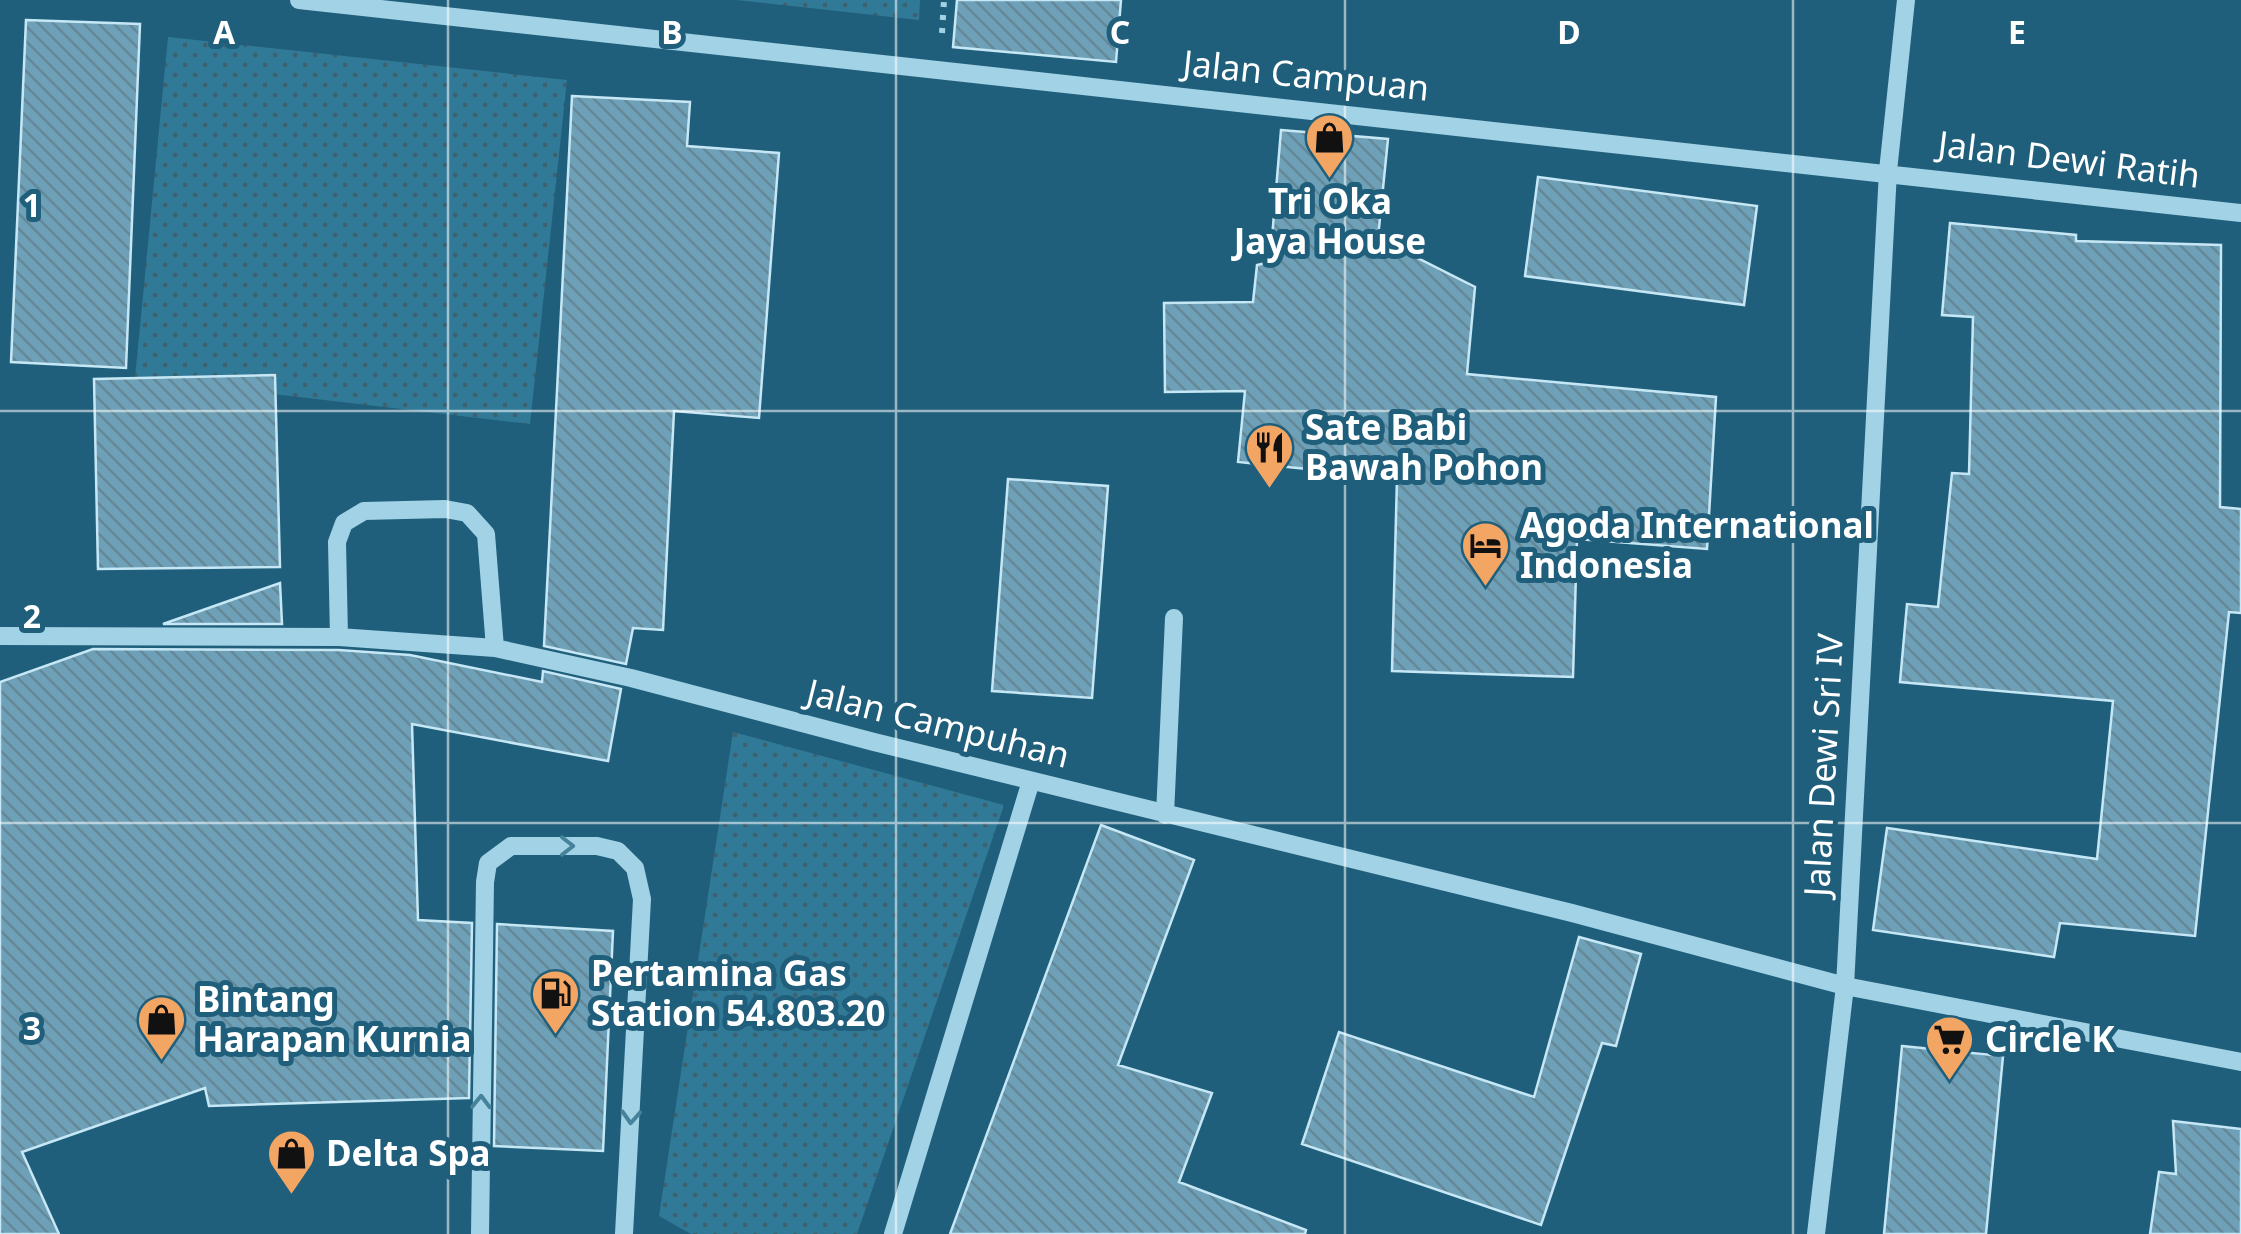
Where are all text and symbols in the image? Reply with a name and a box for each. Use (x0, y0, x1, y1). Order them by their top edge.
text: A (213, 10, 236, 53)
text: B (661, 10, 683, 53)
text: C (1110, 10, 1130, 53)
text: D (1557, 10, 1581, 53)
text: E (2008, 10, 2026, 53)
street label: Jalan Campuan (1178, 38, 1432, 111)
shop icon: Tri Oka Jaya House (1304, 112, 1356, 180)
street label: Jalan Dewi Ratih (1933, 119, 2203, 198)
place label: Tri Oka Jaya House (1231, 177, 1426, 264)
text: 1 (23, 183, 41, 226)
place label: Sate Babi Bawah Pohon (1305, 403, 1543, 490)
restaurant icon: Sate Babi Bawah Pohon (1244, 422, 1296, 490)
place label: Agoda International Indonesia (1520, 501, 1874, 588)
hotel icon: Agoda International Indonesia (1459, 520, 1511, 588)
text: 2 (23, 594, 41, 637)
street label: Jalan Dewi Sri IV (1792, 632, 1853, 901)
street label: Jalan Campuhan (799, 666, 1075, 778)
one-way arrow (560, 835, 576, 857)
place label: Pertamina Gas Station 54.803.20 (591, 949, 886, 1036)
fuel station icon: Pertamina Gas Station 54.803.20 (530, 968, 582, 1036)
place label: Bintang Harapan Kurnia (197, 975, 471, 1062)
shop icon: Bintang Harapan Kurnia (136, 994, 188, 1062)
text: 3 (23, 1006, 41, 1049)
supermarket icon: Circle K (1924, 1014, 1976, 1082)
place label: Circle K (1985, 1015, 2115, 1062)
one-way arrow (470, 1093, 492, 1108)
one-way arrow (621, 1110, 642, 1126)
shop icon: Delta Spa (265, 1128, 317, 1196)
place label: Delta Spa (326, 1129, 491, 1176)

